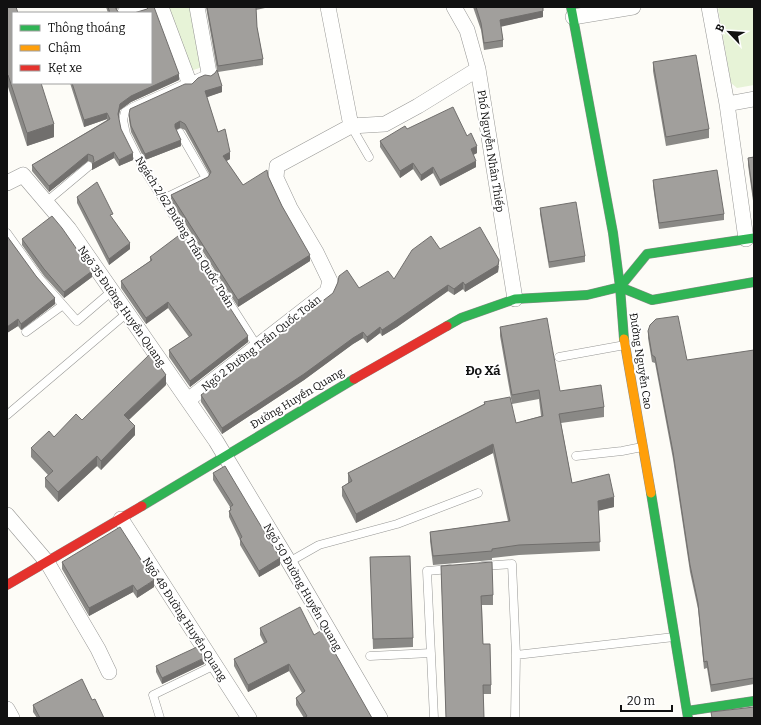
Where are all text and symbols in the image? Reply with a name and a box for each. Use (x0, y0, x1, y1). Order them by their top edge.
legend (12, 12, 152, 84)
north arrow (709, 12, 749, 52)
text: Thông thoáng (48, 21, 126, 35)
text: B (713, 22, 728, 34)
text: Chậm (48, 41, 81, 55)
text: Kẹt xe (48, 61, 82, 75)
street label: Phố Nguyễn Nhân Thiếp (474, 89, 508, 214)
street label: Ngách 2/62 Đường Trần Quốc Toản (133, 154, 238, 310)
street label: Ngõ 35 Đường Huyền Quang (75, 243, 169, 369)
street label: Ngõ 2 Đường Trần Quốc Toản (198, 292, 324, 394)
street label: Đường Nguyễn Cao (626, 312, 655, 410)
district label: Đọ Xá (465, 363, 501, 378)
street label: Đường Huyền Quang (248, 365, 346, 431)
street label: Ngõ 50 Đường Huyền Quang (261, 521, 345, 653)
street label: Ngõ 48 Đường Huyền Quang (140, 554, 230, 684)
scale bar (621, 687, 672, 713)
text: 20 m (627, 694, 656, 708)

